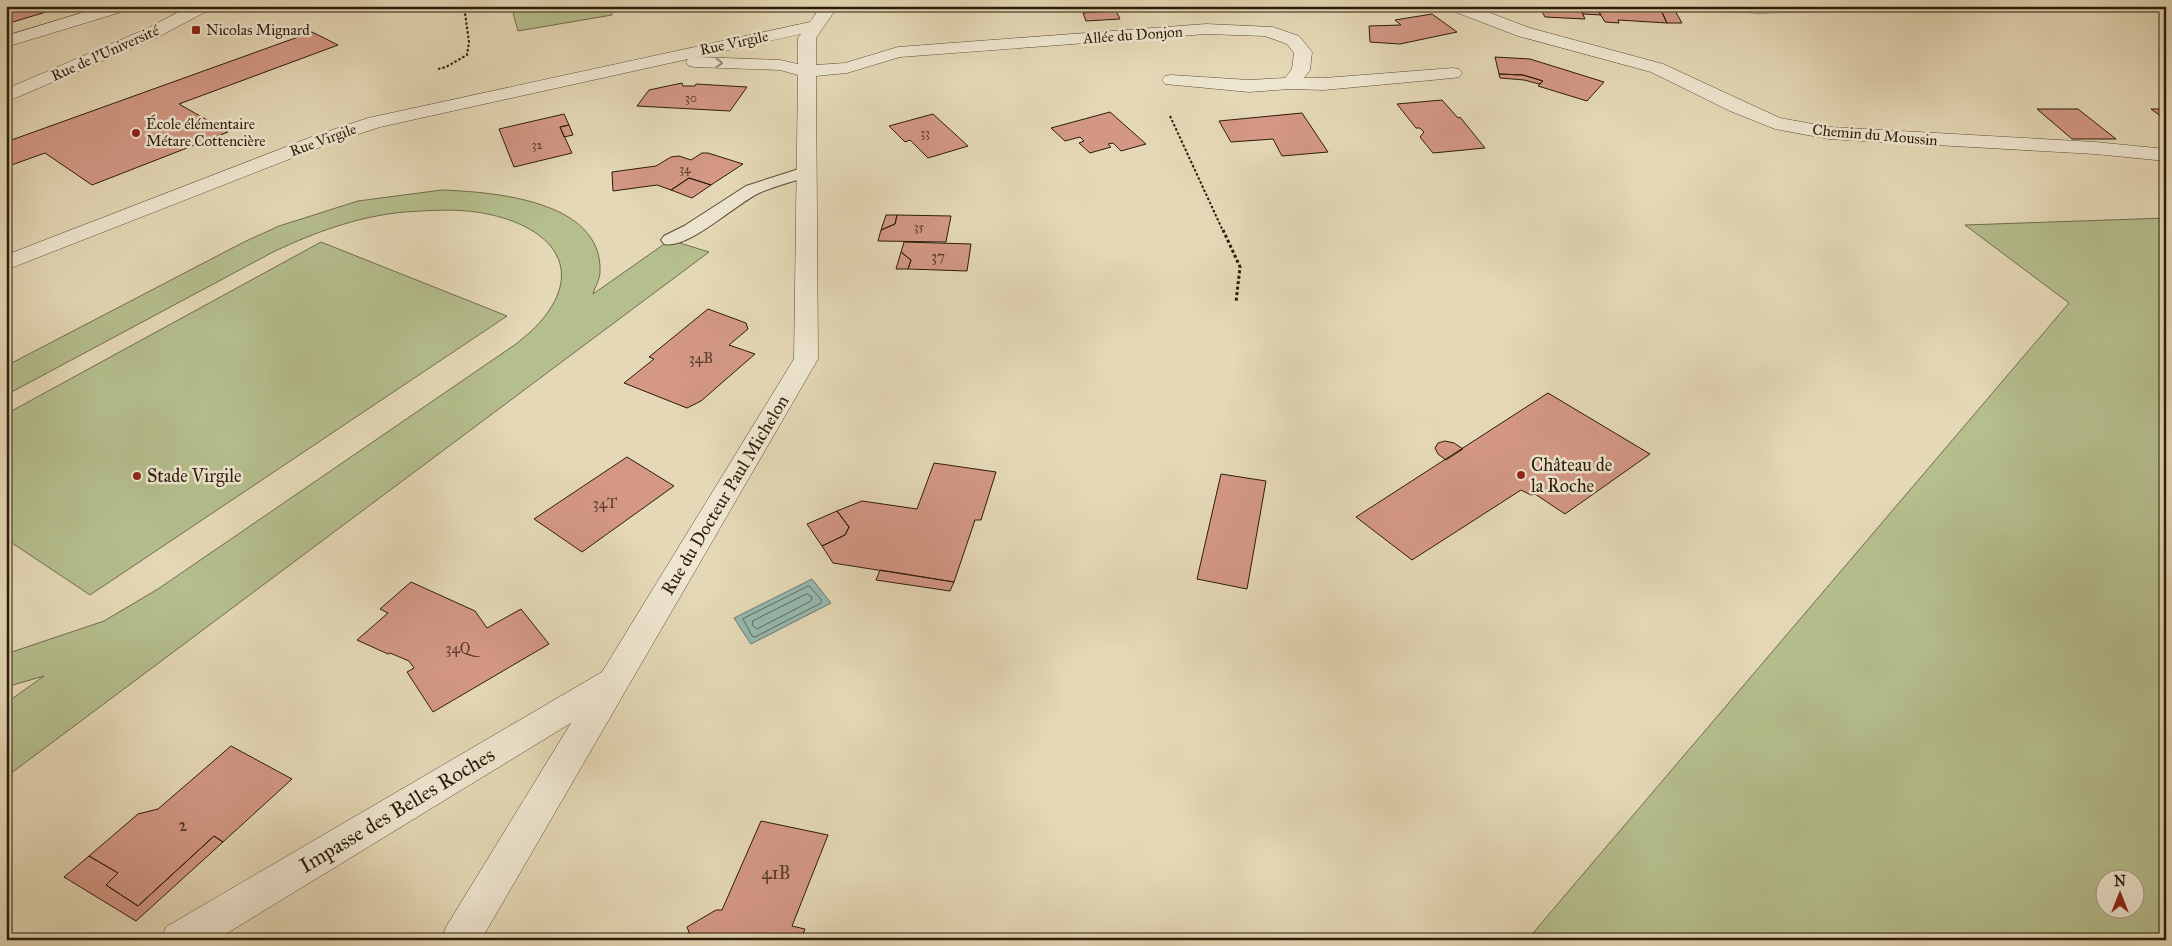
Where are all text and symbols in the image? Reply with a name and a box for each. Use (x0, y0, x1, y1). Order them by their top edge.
street label: Rue de l'Université (48, 21, 162, 85)
place label: Nicolas Mignard (206, 21, 310, 39)
street label: Allée du Donjon (1082, 23, 1183, 48)
marker: Nicolas Mignard (190, 24, 202, 36)
street label: Rue Virgile (698, 27, 770, 59)
one-way arrow (716, 58, 724, 68)
house number: 30 (685, 91, 697, 105)
place label: École élémentaire Métare Cottencière (146, 114, 266, 150)
street label: Rue Virgile (287, 120, 359, 160)
street label: Chemin du Moussin (1812, 121, 1938, 149)
house number: 33 (920, 126, 930, 140)
marker: École élémentaire Métare Cottencière (130, 127, 142, 139)
house number: 32 (532, 138, 542, 152)
house number: 34 (679, 162, 691, 176)
house number: 35 (914, 220, 925, 234)
house number: 37 (931, 247, 945, 265)
house number: 34B (689, 349, 713, 367)
street label: Rue du Docteur Paul Michelon (657, 391, 794, 599)
place label: Château de la Roche (1531, 454, 1612, 497)
place label: Stade Virgile (147, 465, 242, 488)
marker: Château de la Roche (1515, 469, 1527, 481)
marker: Stade Virgile (131, 470, 143, 482)
house number: 34T (593, 494, 617, 512)
house number: 34Q (446, 639, 481, 657)
street label: Impasse des Belles Roches (295, 741, 499, 879)
house number: 2 (179, 814, 188, 836)
house number: 41B (761, 862, 791, 884)
north arrow (2094, 868, 2144, 918)
text: N (2114, 873, 2126, 890)

